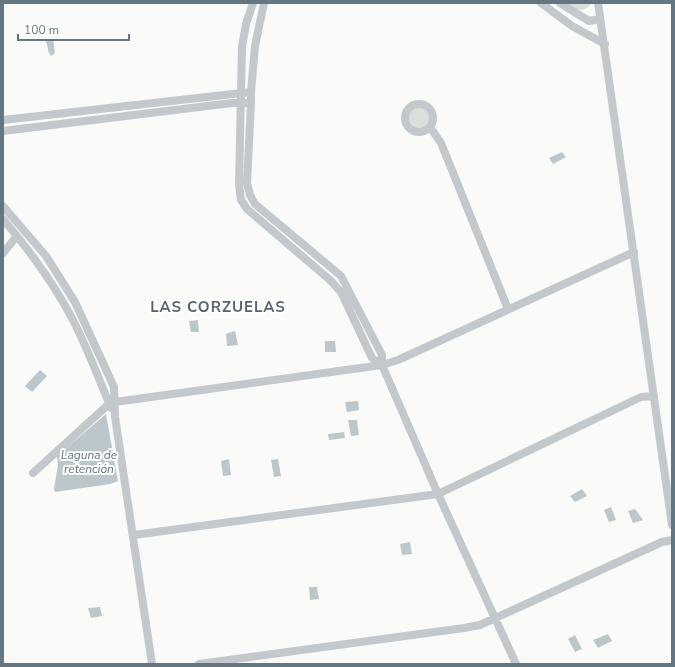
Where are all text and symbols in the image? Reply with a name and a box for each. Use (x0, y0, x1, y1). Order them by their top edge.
scale bar (18, 16, 129, 42)
text: 100 m (24, 22, 59, 38)
district label: LAS CORZUELAS (150, 297, 286, 317)
water label: Laguna de retención (61, 447, 118, 477)

